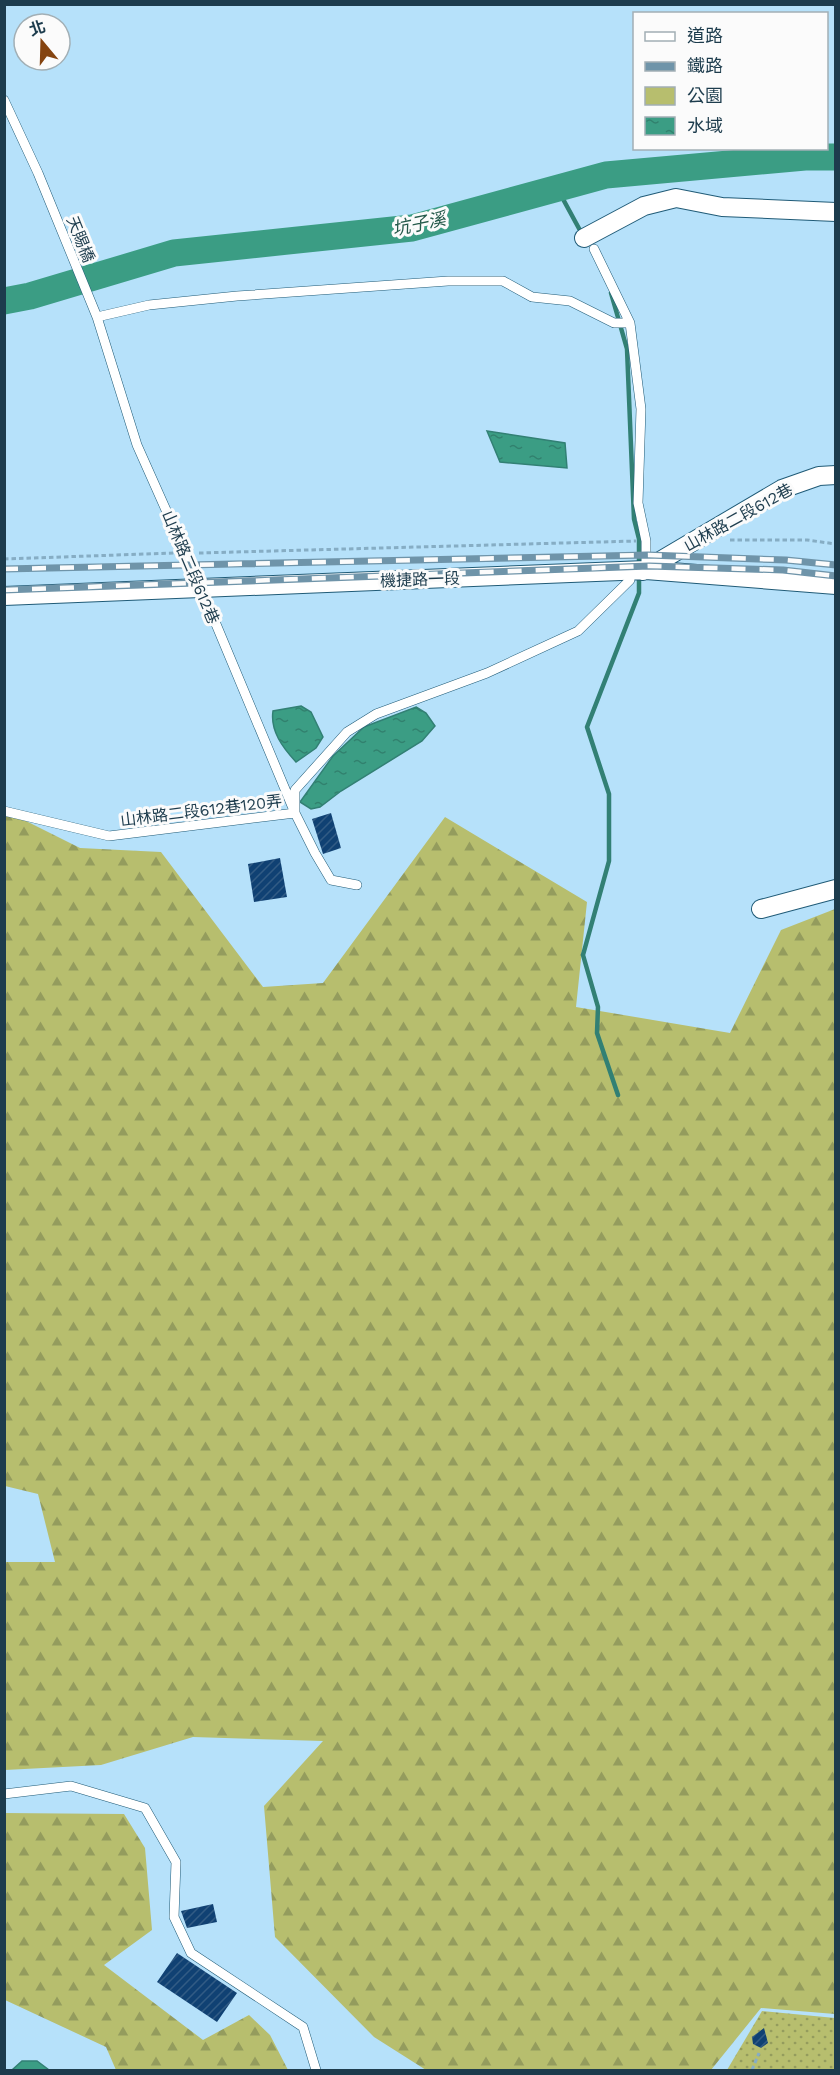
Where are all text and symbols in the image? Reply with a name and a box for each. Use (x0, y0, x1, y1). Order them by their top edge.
north arrow (12, 12, 72, 72)
legend (633, 12, 828, 150)
text: 北 (27, 17, 48, 40)
text: 道路 (687, 25, 723, 46)
text: 鐵路 (687, 55, 723, 76)
text: 公園 (687, 85, 723, 106)
text: 水域 (687, 115, 723, 136)
water label: 坑子溪 (390, 207, 450, 239)
street label: 天賜橋 (63, 213, 98, 265)
street label: 山林路二段612巷 (681, 480, 796, 555)
street label: 山林路二段612巷 (158, 508, 223, 627)
street label: 機捷路一段 (380, 569, 460, 590)
street label: 山林路二段612巷120弄 (119, 791, 283, 830)

